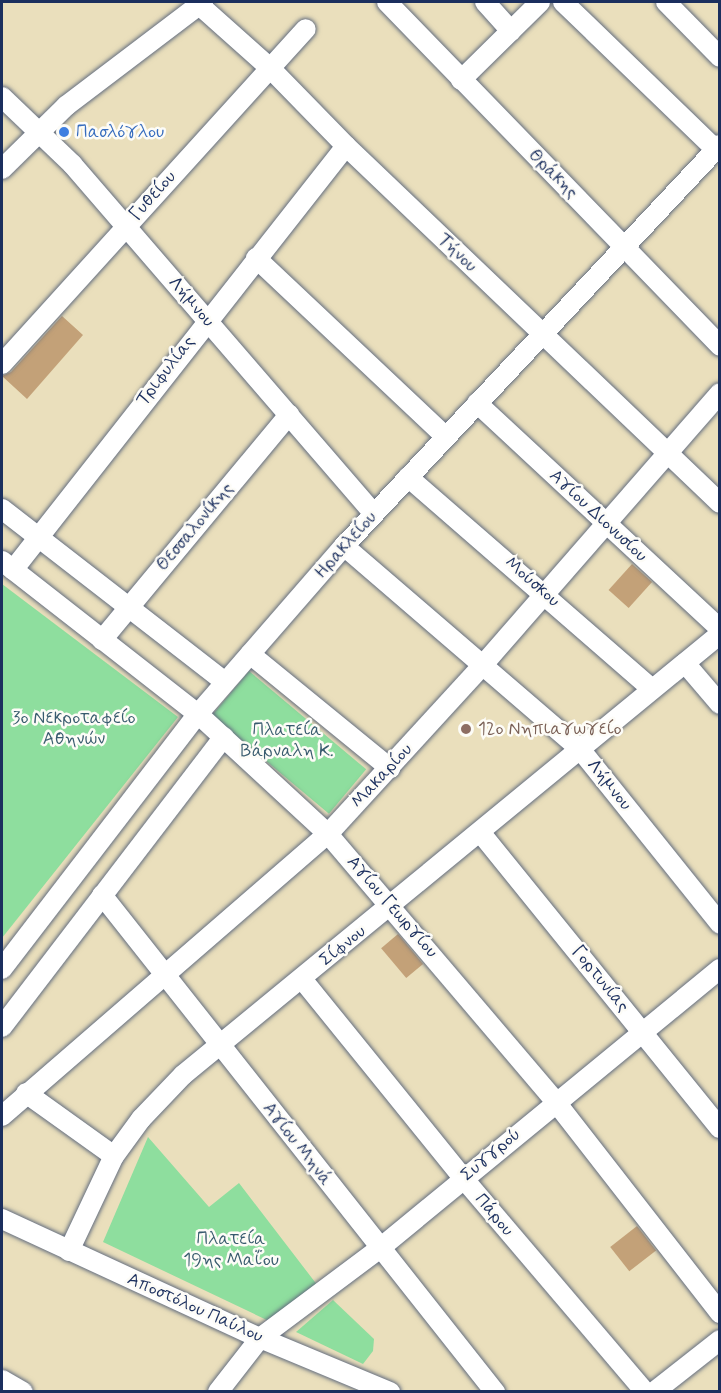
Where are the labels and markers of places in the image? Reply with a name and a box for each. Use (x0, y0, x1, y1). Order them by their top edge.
place label: Πασλόγλου (76, 121, 164, 143)
marker: Πασλόγλου (57, 125, 71, 139)
place label: 12ο Νηπιαγωγείο (478, 718, 621, 740)
marker: 12ο Νηπιαγωγείο (459, 722, 473, 736)

